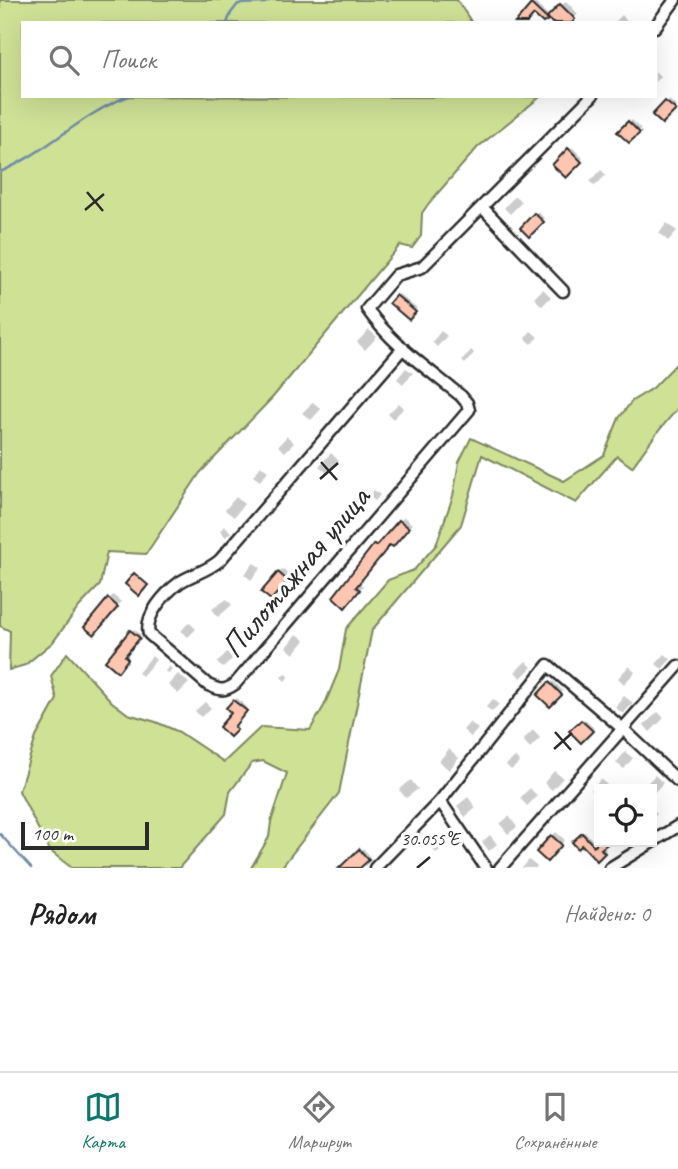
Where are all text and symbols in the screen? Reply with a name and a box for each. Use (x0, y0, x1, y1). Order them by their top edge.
search box (21, 21, 657, 98)
icon: search (45, 41, 83, 79)
text: Поиск (101, 43, 156, 76)
street label: Пилотажная улица (211, 476, 380, 666)
map controls (594, 784, 657, 847)
button: locate (594, 784, 657, 847)
scale bar (21, 819, 149, 851)
text: 100 m (32, 822, 73, 846)
text: 30.055°E (401, 828, 462, 850)
text: Рядом (28, 895, 95, 933)
text: Найдено: 0 (564, 899, 650, 928)
tab: Карта (82, 1088, 125, 1154)
tab: Маршрут (288, 1088, 351, 1154)
tab: Сохранённые (514, 1088, 596, 1154)

